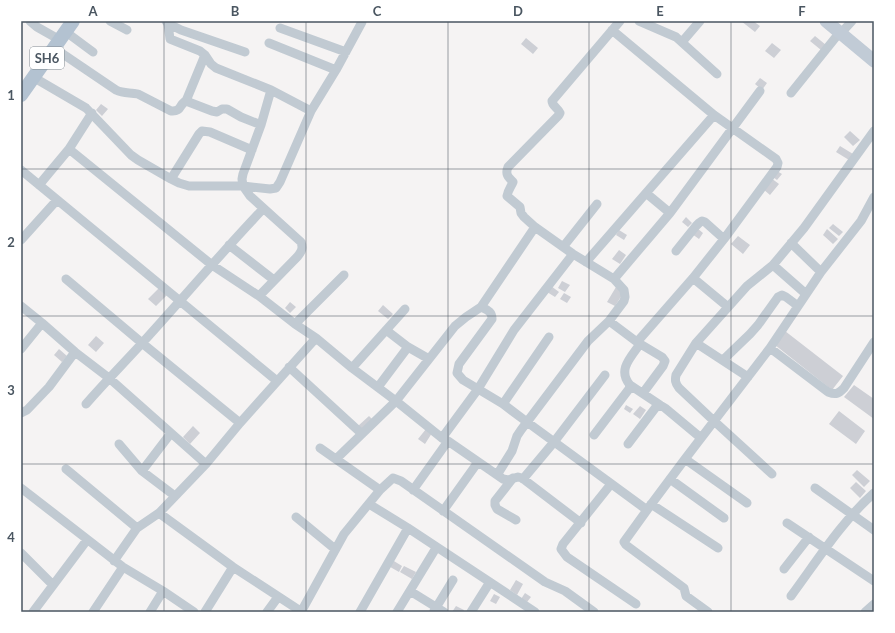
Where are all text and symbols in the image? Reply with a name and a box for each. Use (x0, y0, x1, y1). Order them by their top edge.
text: A (87, 3, 98, 19)
text: B (231, 3, 240, 19)
text: C (373, 3, 382, 19)
text: D (513, 3, 523, 19)
text: E (656, 3, 664, 19)
text: F (798, 3, 806, 19)
road number: SH6 (30, 47, 64, 69)
text: 1 (7, 87, 15, 103)
text: 2 (7, 234, 15, 250)
text: 3 (7, 382, 15, 398)
text: 4 (7, 529, 15, 545)

